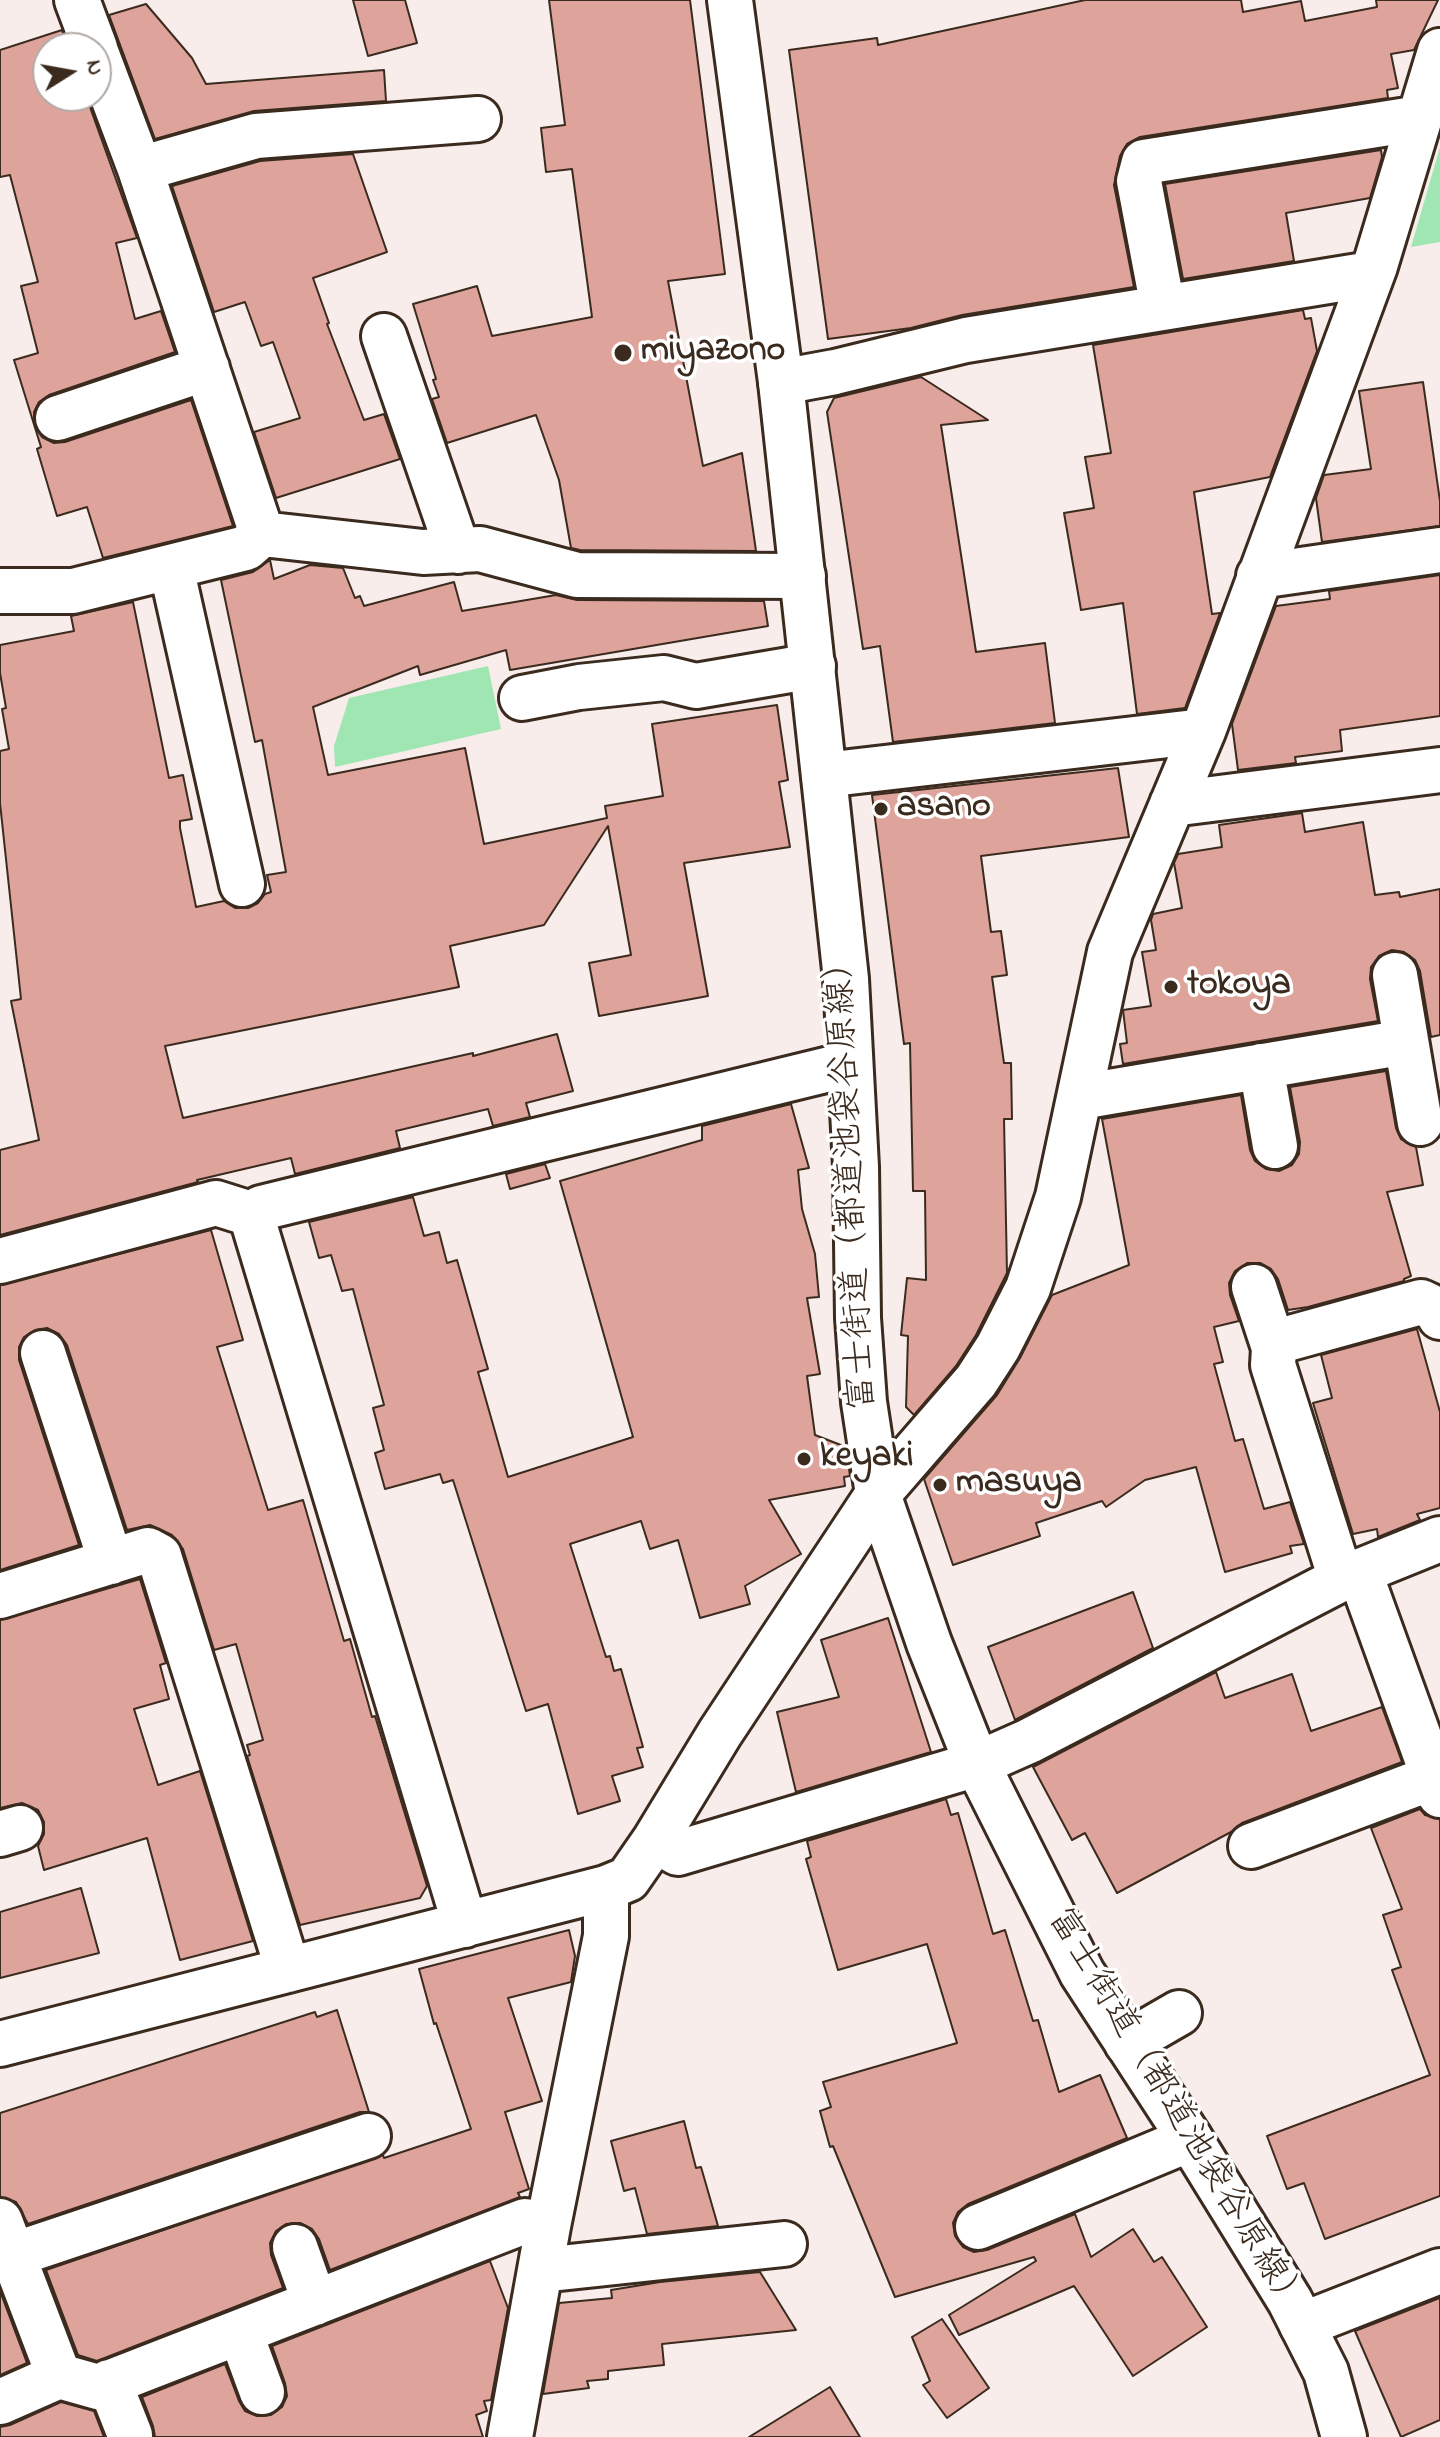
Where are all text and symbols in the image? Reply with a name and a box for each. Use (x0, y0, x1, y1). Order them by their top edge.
north arrow (32, 32, 112, 112)
text: N (76, 57, 111, 78)
place label: miyazono (641, 331, 785, 375)
marker: miyazono (612, 342, 634, 364)
place label: asano (897, 787, 991, 831)
marker: asano (872, 800, 890, 818)
street label: 富士街道（都道池袋谷原線） (820, 942, 888, 1412)
place label: tokoya (1187, 965, 1291, 1009)
marker: tokoya (1162, 978, 1180, 996)
place label: keyaki (820, 1437, 914, 1481)
marker: keyaki (795, 1450, 813, 1468)
place label: masuya (956, 1463, 1082, 1507)
marker: masuya (931, 1476, 949, 1494)
street label: 富士街道（都道池袋谷原線） (1035, 1901, 1313, 2325)

